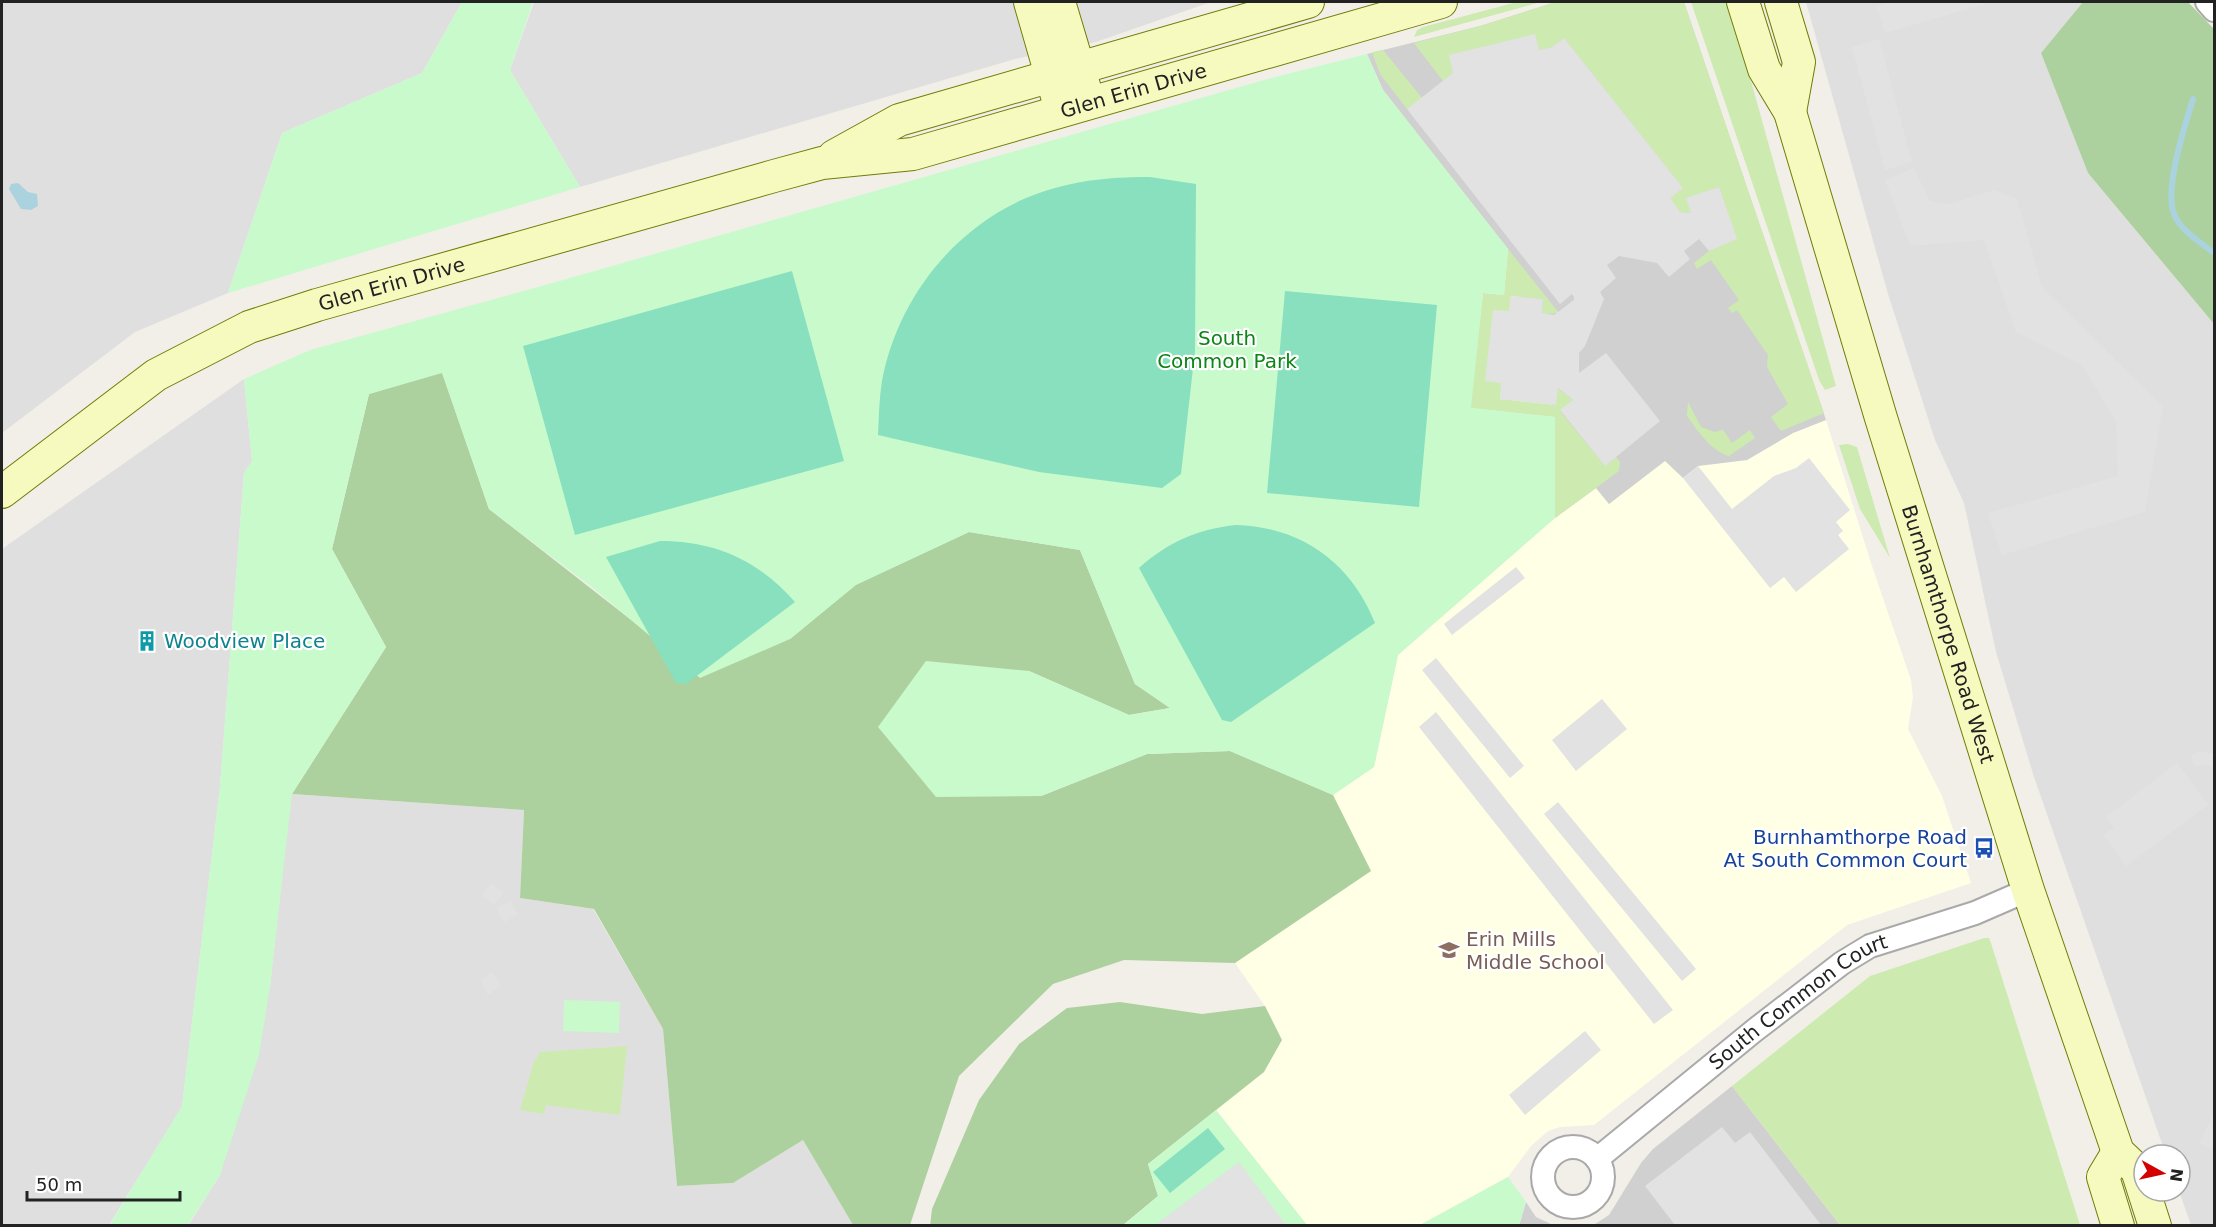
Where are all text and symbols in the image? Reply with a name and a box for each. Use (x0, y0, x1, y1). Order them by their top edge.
street label: Glen Erin Drive (1057, 58, 1209, 123)
street label: Glen Erin Drive (316, 252, 468, 316)
park label: South Common Park (1157, 326, 1297, 373)
street label: Burnhamthorpe Road West (1897, 502, 2000, 766)
building icon: Woodview Place (135, 629, 159, 653)
place label: Woodview Place (164, 629, 325, 653)
place label: Burnhamthorpe Road At South Common Court (1724, 825, 1967, 872)
bus stop icon: Burnhamthorpe Road At South Common Court (1972, 836, 1996, 860)
place label: Erin Mills Middle School (1466, 927, 1605, 974)
street label: South Common Court (1704, 929, 1890, 1075)
school or university icon: Erin Mills Middle School (1437, 938, 1461, 962)
north arrow (2132, 1143, 2192, 1203)
scale bar (27, 1164, 180, 1202)
text: N (2166, 1167, 2187, 1183)
text: 50 m (36, 1174, 82, 1195)

